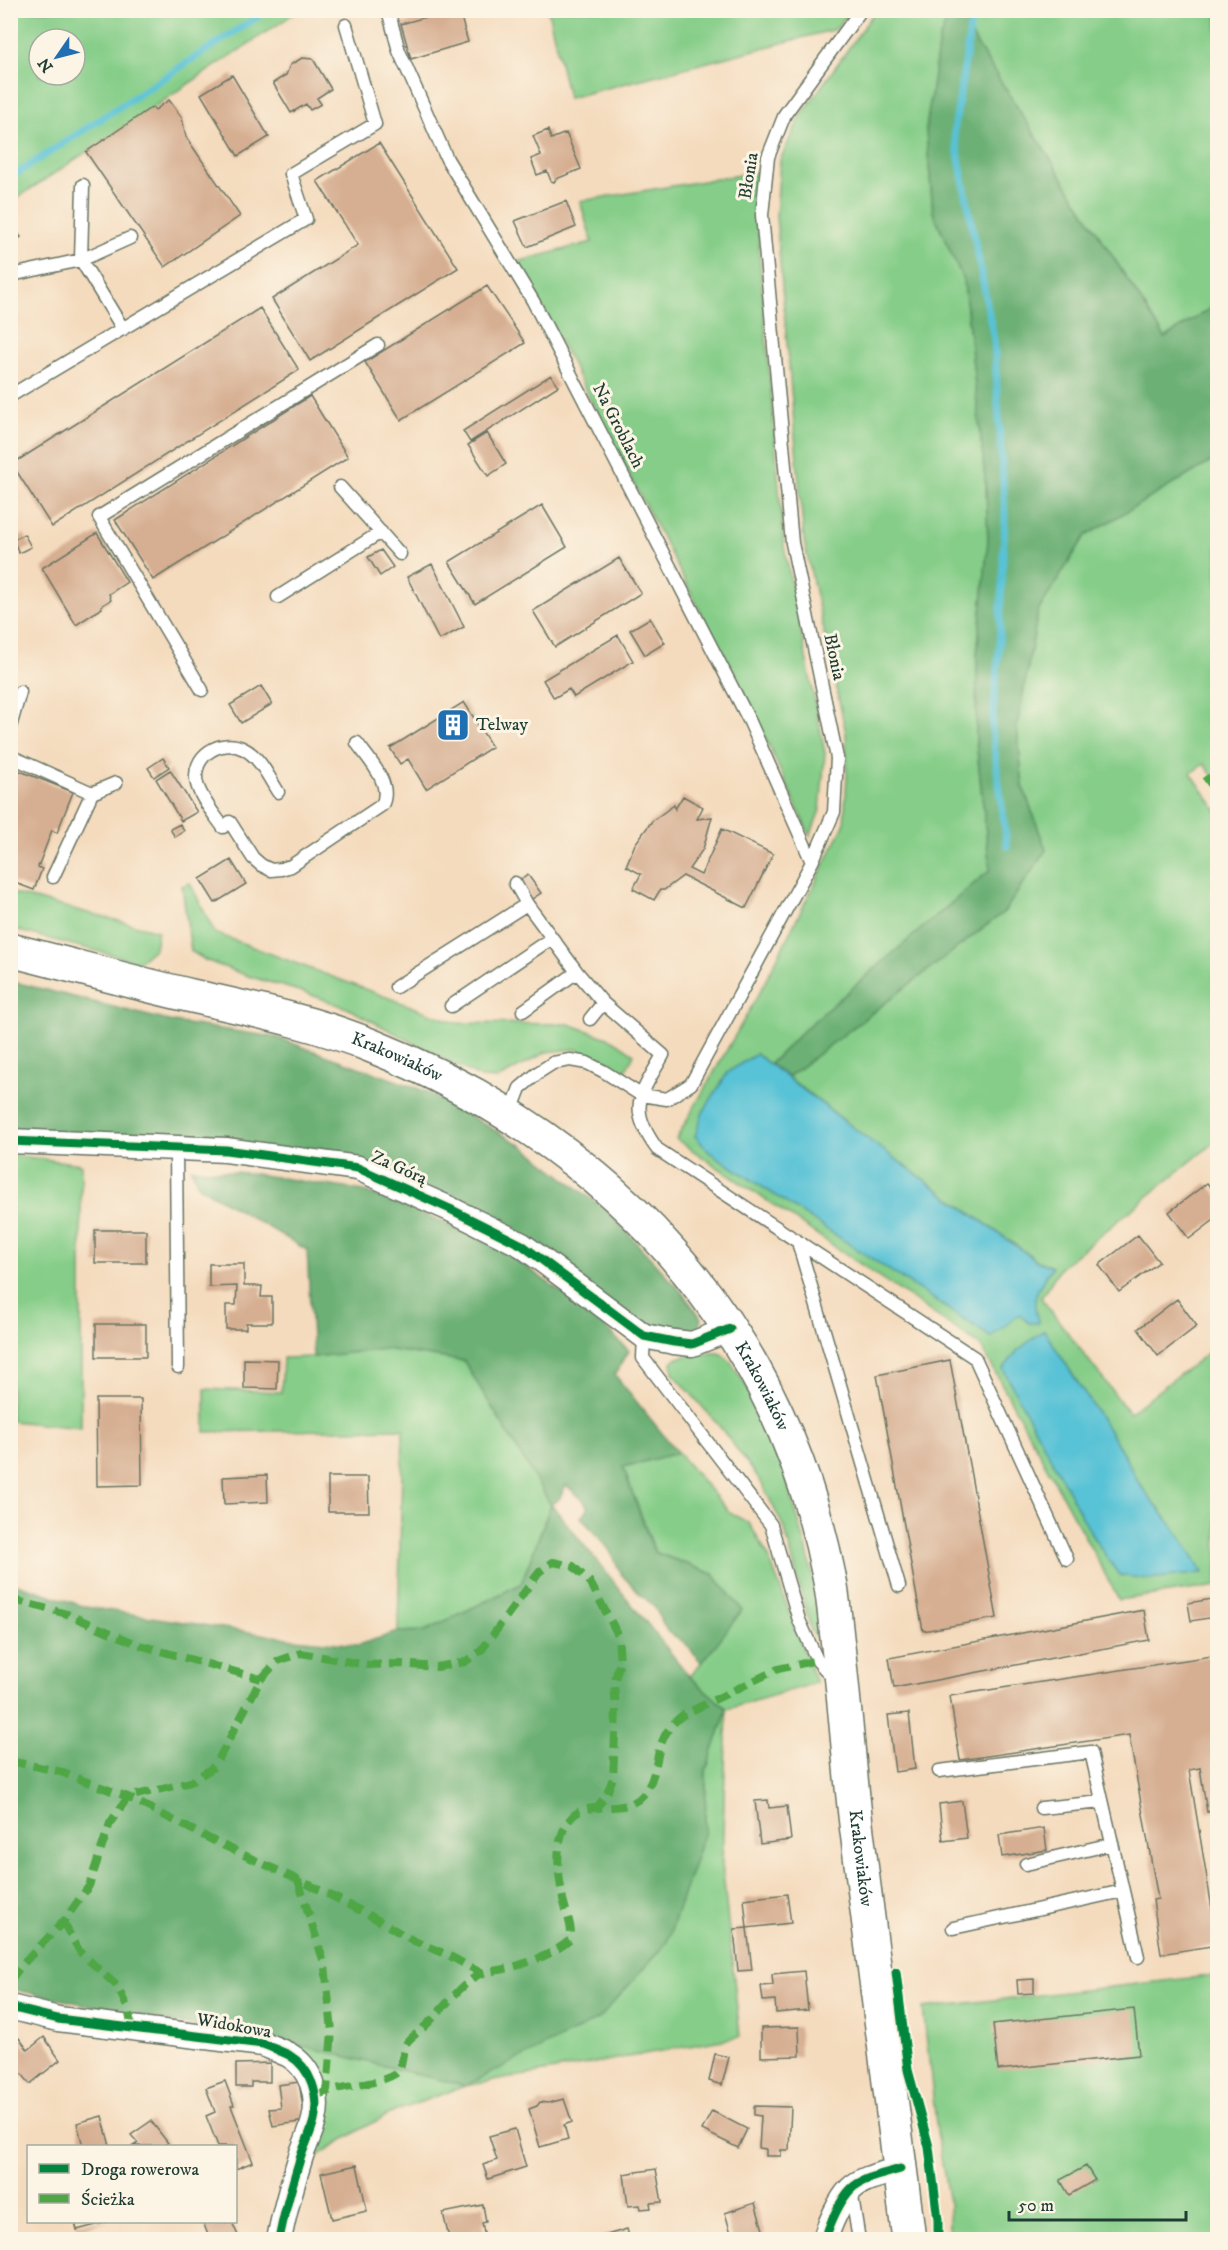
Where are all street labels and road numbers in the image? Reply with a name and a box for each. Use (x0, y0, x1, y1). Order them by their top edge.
street label: Błonia (734, 151, 764, 201)
street label: Na Groblach (587, 380, 649, 473)
street label: Błonia (818, 632, 850, 683)
street label: Krakowiaków (348, 1028, 447, 1087)
street label: Za Górą (368, 1146, 432, 1191)
street label: Krakowiaków (730, 1338, 794, 1435)
street label: Krakowiaków (843, 1809, 877, 1908)
street label: Widokowa (194, 2008, 273, 2043)

